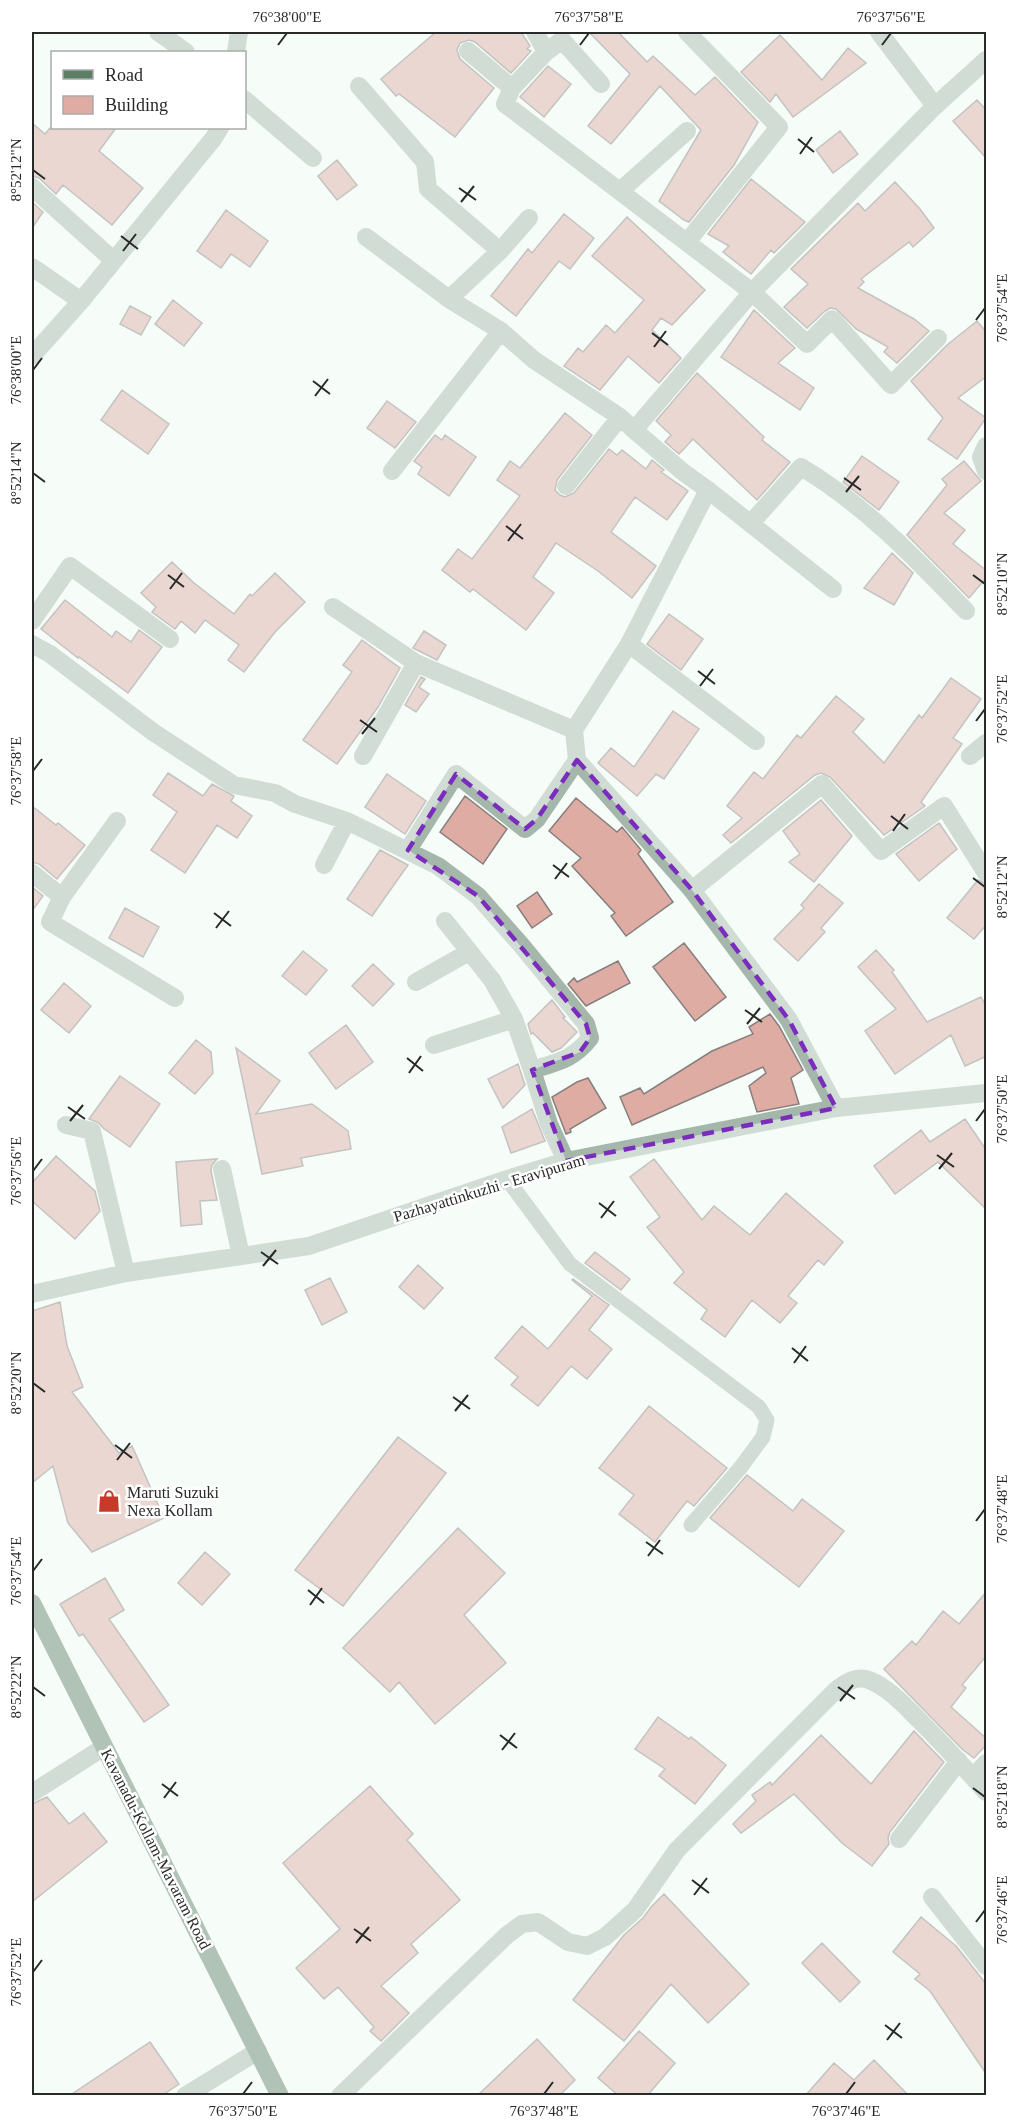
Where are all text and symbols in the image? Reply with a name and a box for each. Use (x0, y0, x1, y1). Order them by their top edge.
text: 76°38'00"E (253, 9, 322, 25)
text: 76°37'58"E (555, 9, 624, 25)
text: 76°37'56"E (857, 9, 926, 25)
legend (51, 51, 246, 129)
text: Road (105, 65, 143, 85)
text: Building (105, 95, 168, 115)
text: 8°52'12"N (8, 138, 24, 202)
text: 76°37'54"E (994, 274, 1010, 343)
text: 76°38'00"E (8, 336, 24, 405)
text: 8°52'14"N (8, 441, 24, 505)
text: 8°52'10"N (994, 552, 1010, 616)
text: 76°37'52"E (994, 675, 1010, 744)
text: 76°37'58"E (8, 737, 24, 806)
text: 8°52'12"N (994, 855, 1010, 919)
text: 76°37'50"E (994, 1075, 1010, 1144)
text: 76°37'56"E (8, 1137, 24, 1206)
street label: Pazhayattinkuzhi - Eravipuram (391, 1151, 587, 1226)
text: 8°52'20"N (8, 1351, 24, 1415)
text: 76°37'48"E (994, 1475, 1010, 1544)
place label: Maruti Suzuki Nexa Kollam (127, 1484, 220, 1519)
shop icon: Maruti Suzuki Nexa Kollam (96, 1488, 122, 1514)
text: 76°37'54"E (8, 1537, 24, 1606)
text: 8°52'22"N (8, 1655, 24, 1719)
street label: Kavanadu-Kollam-Mavaram Road (98, 1746, 214, 1952)
text: 8°52'18"N (994, 1765, 1010, 1829)
text: 76°37'46"E (994, 1876, 1010, 1945)
text: 76°37'52"E (8, 1938, 24, 2007)
text: 76°37'50"E (209, 2103, 278, 2119)
text: 76°37'48"E (510, 2103, 579, 2119)
text: 76°37'46"E (812, 2103, 881, 2119)

